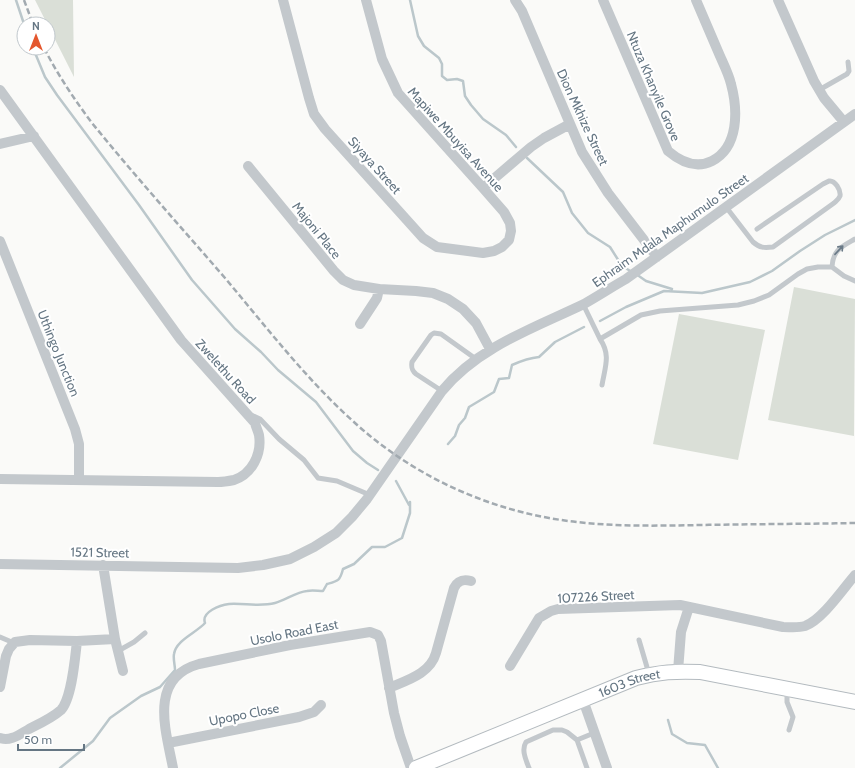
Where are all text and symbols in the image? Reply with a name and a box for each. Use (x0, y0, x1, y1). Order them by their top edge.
north arrow (16, 16, 56, 56)
text: N (32, 19, 40, 33)
street label: Ntuza Khanyile Grove (624, 29, 684, 144)
street label: Dion Mkhize Street (554, 66, 613, 168)
street label: Mapiwe Mbuyisa Avenue (405, 83, 507, 195)
street label: Siyaya Street (345, 133, 405, 197)
street label: Ephraim Mdala Maphumulo Street (589, 169, 752, 290)
street label: Majoni Place (288, 198, 345, 263)
one-way arrow (835, 245, 844, 255)
street label: Uthingo Junction (34, 307, 84, 399)
street label: Zwelethu Road (193, 335, 259, 407)
street label: 1521 Street (71, 543, 130, 561)
street label: 107226 Street (557, 586, 636, 606)
street label: Usolo Road East (249, 616, 340, 648)
street label: 1603 Street (596, 665, 662, 700)
street label: Upopo Close (208, 699, 281, 729)
scale bar (18, 726, 84, 752)
text: 50 m (24, 732, 52, 747)

